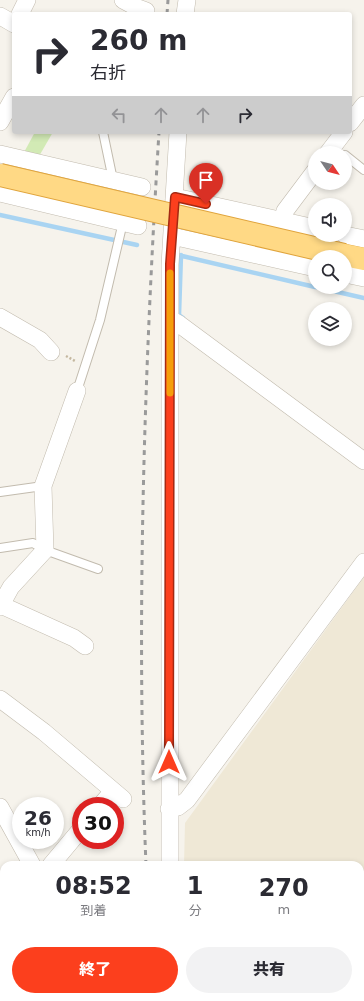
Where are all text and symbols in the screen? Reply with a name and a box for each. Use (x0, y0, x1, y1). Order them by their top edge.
text: 260 m (90, 24, 187, 57)
icon: right (24, 28, 76, 80)
text: 右折 (90, 62, 126, 83)
icon: left (108, 104, 130, 126)
icon: ahead (150, 104, 172, 126)
icon: ahead (192, 104, 214, 126)
icon: right (234, 104, 256, 126)
north arrow (308, 146, 352, 190)
map controls (308, 146, 352, 346)
pin (189, 163, 223, 204)
icon: arrive (195, 169, 217, 191)
button: sound (308, 198, 352, 242)
button: search (308, 250, 352, 294)
button: layers (308, 302, 352, 346)
position arrow (148, 741, 190, 783)
speed limit sign: 30 (72, 797, 124, 849)
text: 26 (24, 806, 52, 830)
text: km/h (25, 827, 51, 838)
text: 08:52 (55, 872, 132, 900)
text: 1 (187, 872, 203, 900)
text: 270 (259, 874, 309, 902)
text: m (277, 902, 290, 917)
text: 到着 (80, 903, 106, 918)
text: 分 (189, 903, 202, 918)
button: 終了 (12, 947, 178, 993)
button: 共有 (186, 947, 352, 993)

